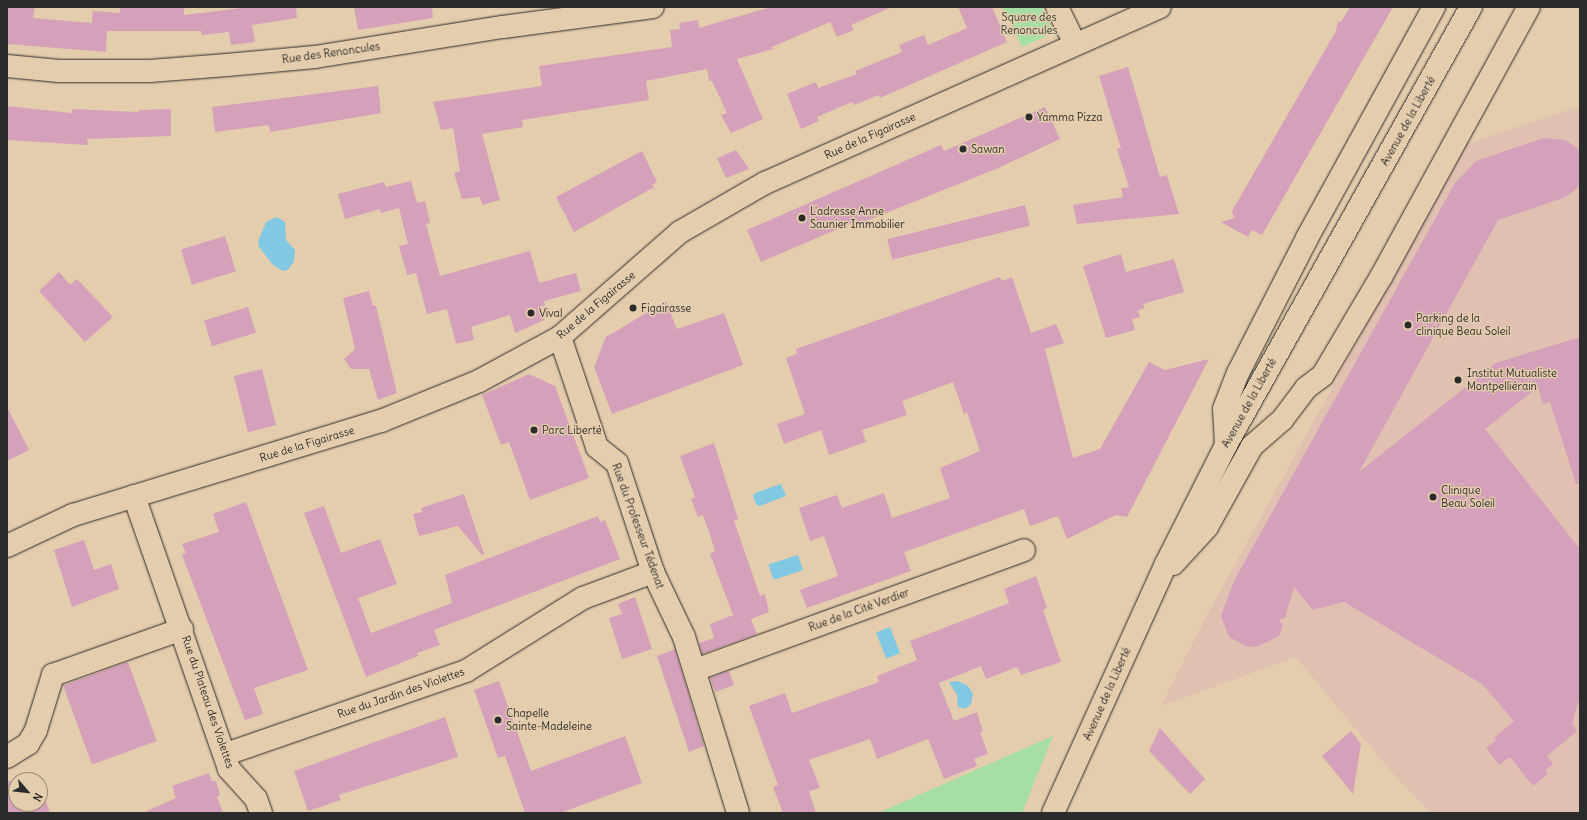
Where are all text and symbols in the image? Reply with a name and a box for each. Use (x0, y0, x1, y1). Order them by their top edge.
park label: Square des Renoncules (1000, 11, 1058, 37)
street label: Rue des Renoncules (281, 40, 381, 66)
street label: Avenue de la Liberté (1378, 74, 1438, 168)
street label: Rue de la Figairasse (822, 110, 918, 162)
place label: Yamma Pizza (1037, 110, 1103, 124)
marker: Yamma Pizza (1024, 112, 1034, 122)
place label: Sawan (971, 142, 1005, 156)
marker: Sawan (958, 144, 968, 154)
place label: L'adresse Anne Saunier Immobilier (810, 205, 905, 231)
marker: L'adresse Anne Saunier Immobilier (797, 213, 807, 223)
street label: Rue de la Figairasse (554, 268, 638, 342)
place label: Figairasse (641, 301, 691, 315)
marker: Figairasse (628, 303, 638, 313)
place label: Vival (539, 306, 562, 320)
marker: Vival (526, 308, 536, 318)
place label: Parking de la clinique Beau Soleil (1416, 312, 1510, 338)
marker: Parking de la clinique Beau Soleil (1403, 320, 1413, 330)
street label: Avenue de la Liberté (1219, 356, 1279, 450)
place label: Institut Mutualiste Montpelliérain (1467, 367, 1557, 393)
marker: Institut Mutualiste Montpelliérain (1452, 374, 1464, 386)
street label: Rue de la Figairasse (258, 423, 356, 465)
place label: Parc Liberté (542, 423, 602, 437)
marker: Parc Liberté (529, 425, 539, 435)
street label: Rue du Professeur Tédenat (609, 461, 667, 591)
place label: Clinique Beau Soleil (1441, 484, 1495, 510)
marker: Clinique Beau Soleil (1428, 492, 1438, 502)
street label: Rue de la Cité Verdier (807, 586, 911, 634)
street label: Rue du Plateau des Violettes (179, 634, 237, 770)
street label: Avenue de la Liberté (1081, 646, 1133, 742)
street label: Rue du Jardin des Violettes (336, 665, 466, 721)
place label: Chapelle Sainte-Madeleine (506, 707, 592, 733)
marker: Chapelle Sainte-Madeleine (493, 715, 503, 725)
north arrow (8, 772, 48, 812)
text: N (30, 791, 46, 804)

